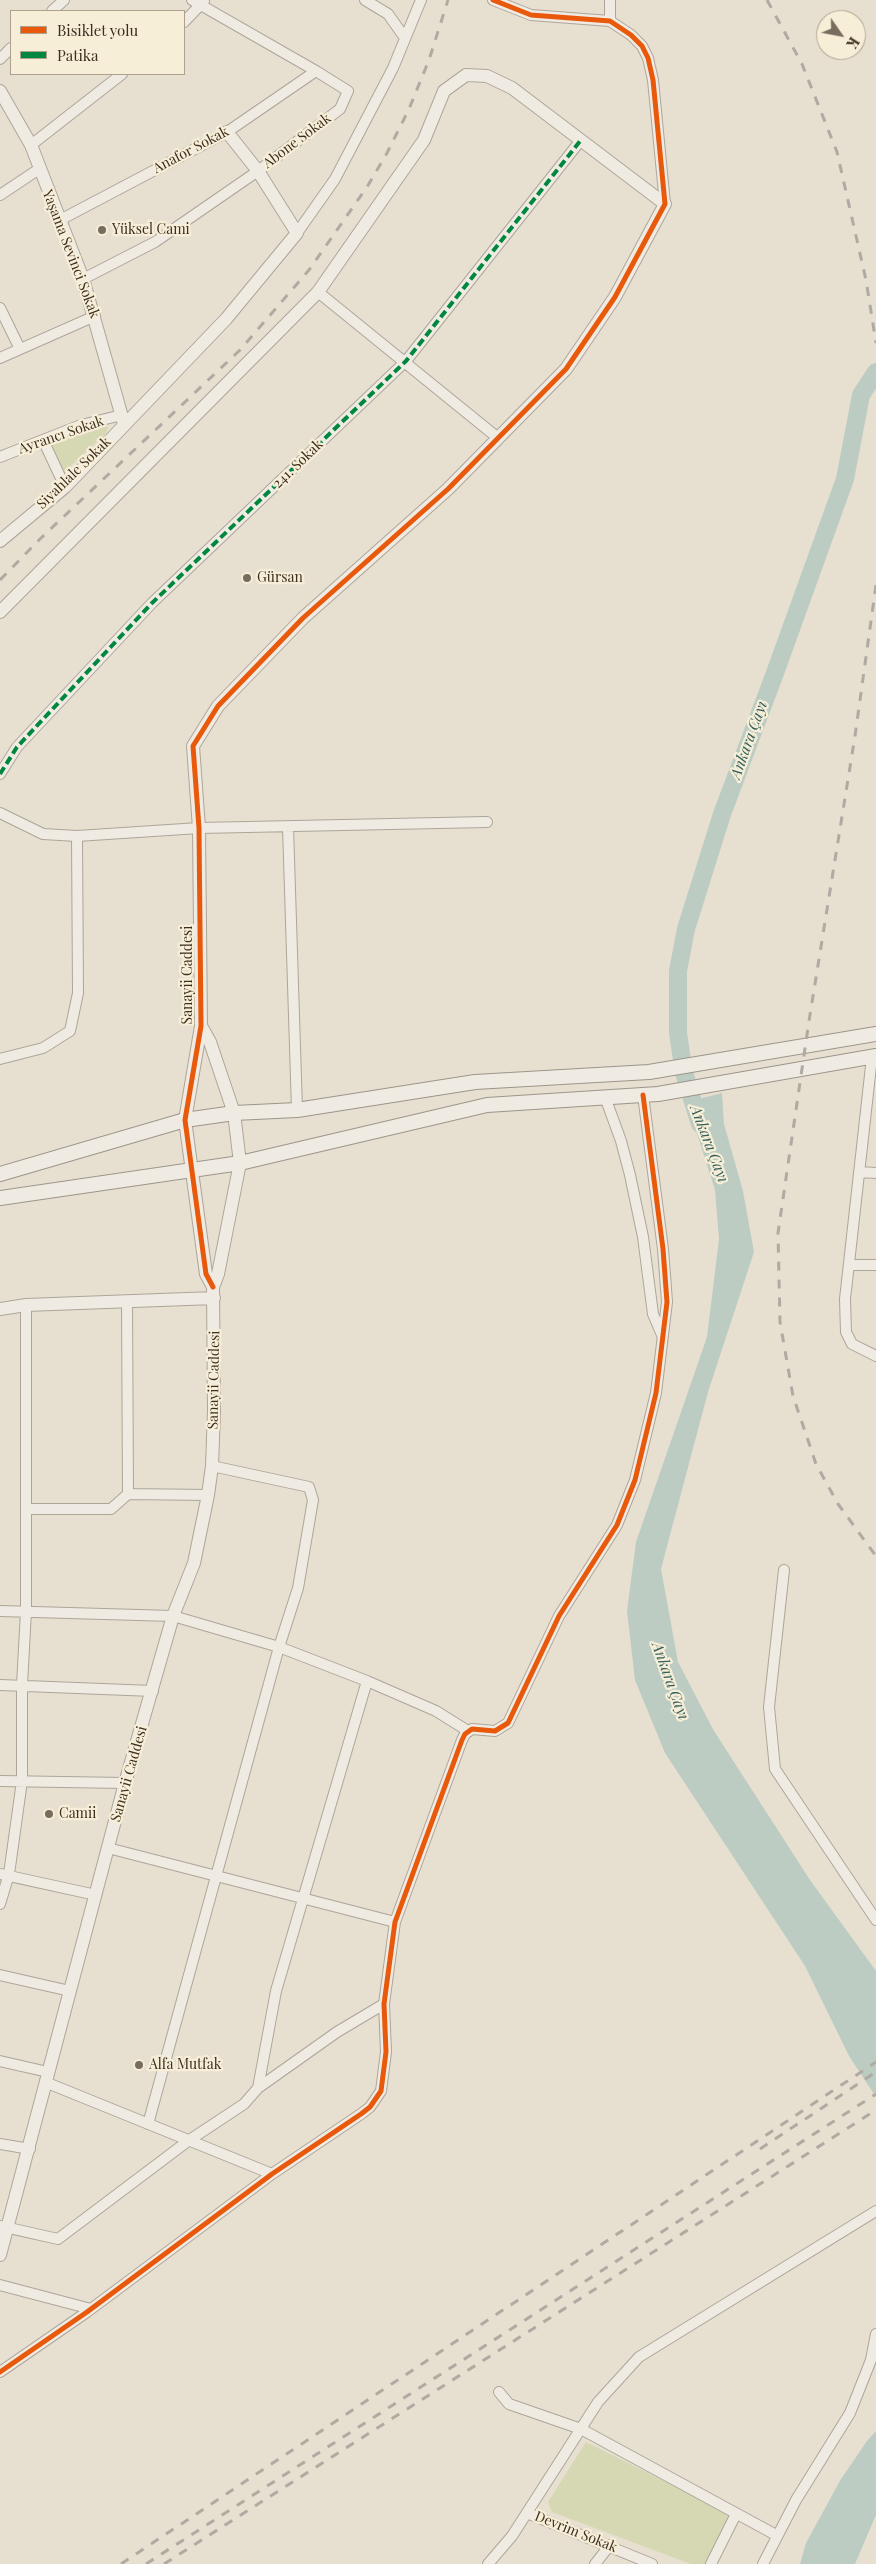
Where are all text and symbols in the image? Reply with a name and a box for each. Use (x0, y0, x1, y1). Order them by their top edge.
legend (10, 10, 185, 75)
north arrow (816, 10, 866, 60)
text: Bisiklet yolu (57, 20, 138, 40)
text: K (842, 34, 864, 52)
text: Patika (57, 45, 98, 65)
street label: Abone Sokak (260, 110, 334, 172)
street label: Anafor Sokak (150, 123, 232, 177)
street label: Yaşama Sevinci Sokak (39, 187, 103, 321)
place label: Yüksel Cami (112, 222, 190, 238)
marker: Yüksel Cami (96, 224, 108, 236)
street label: Ayrancı Sokak (16, 413, 106, 457)
street label: Siyahlale Sokak (33, 433, 115, 513)
street label: 241. Sokak (269, 436, 327, 492)
place label: Gürsan (257, 570, 303, 586)
marker: Gürsan (241, 572, 253, 584)
water label: Ankara Çayı (727, 699, 771, 781)
street label: Sanayii Caddesi (180, 926, 196, 1024)
water label: Ankara Çayı (686, 1103, 732, 1185)
street label: Sanayii Caddesi (205, 1330, 223, 1430)
water label: Ankara Çayı (648, 1640, 692, 1722)
street label: Sanayii Caddesi (107, 1724, 151, 1824)
place label: Camii (59, 1806, 96, 1822)
marker: Camii (43, 1808, 55, 1820)
place label: Alfa Mutfak (149, 2057, 221, 2073)
marker: Alfa Mutfak (133, 2059, 145, 2071)
street label: Devrim Sokak (532, 2508, 620, 2556)

